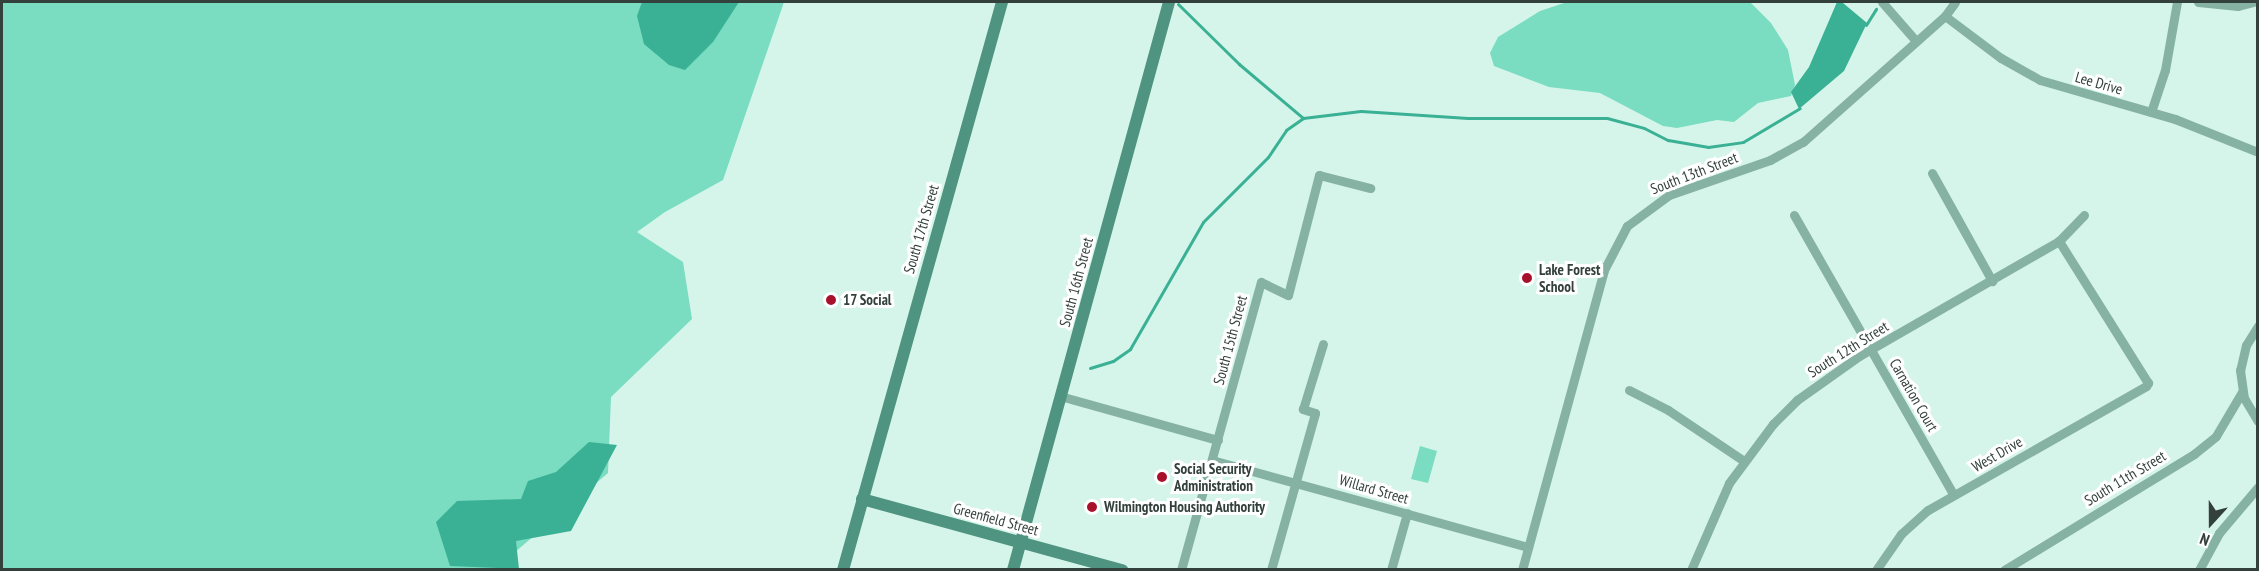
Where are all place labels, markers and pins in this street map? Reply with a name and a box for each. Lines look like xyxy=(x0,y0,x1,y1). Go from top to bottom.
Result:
place label: Lake Forest School xyxy=(1539,260,1600,295)
marker: Lake Forest School xyxy=(1520,271,1534,285)
place label: 17 Social xyxy=(843,291,892,309)
marker: 17 Social xyxy=(824,293,838,307)
place label: Social Security Administration xyxy=(1174,459,1253,494)
marker: Social Security Administration xyxy=(1155,470,1169,484)
place label: Wilmington Housing Authority xyxy=(1104,498,1266,516)
marker: Wilmington Housing Authority xyxy=(1085,500,1099,514)

